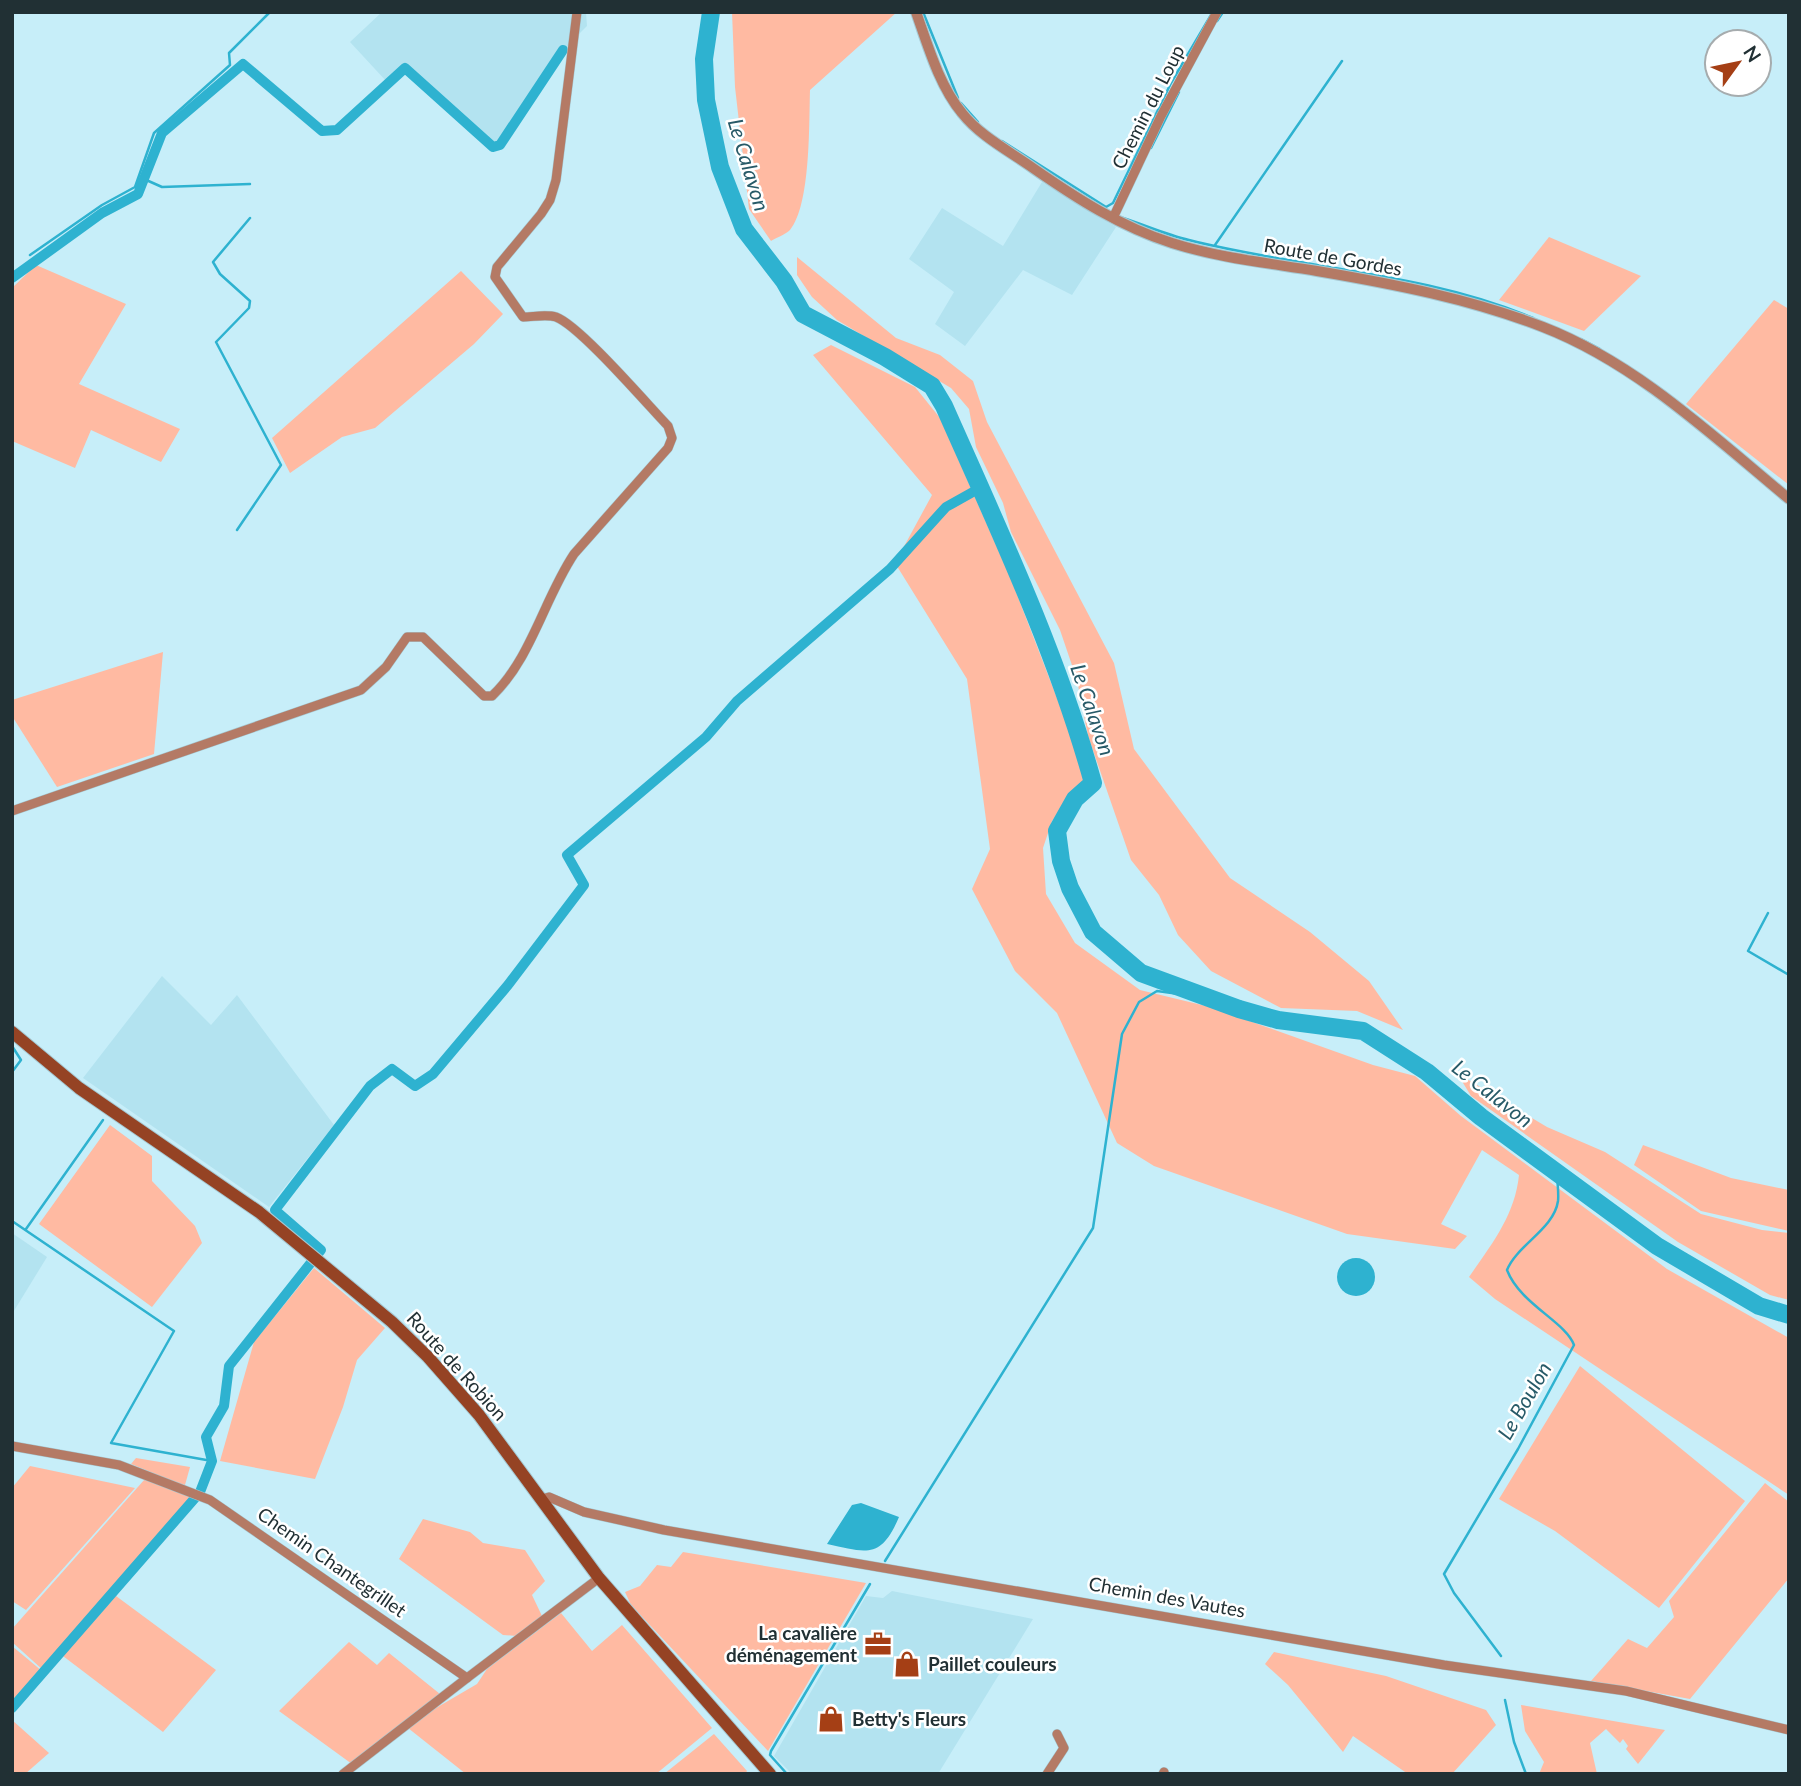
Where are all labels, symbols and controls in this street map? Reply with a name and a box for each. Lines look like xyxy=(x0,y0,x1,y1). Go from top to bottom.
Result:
north arrow xyxy=(1703,28,1773,98)
street label: Chemin du Loup xyxy=(1106,41,1189,173)
text: N xyxy=(1739,41,1766,66)
water label: Le Calavon xyxy=(724,115,775,214)
street label: Route de Gordes xyxy=(1262,233,1404,280)
water label: Le Calavon xyxy=(1066,660,1121,759)
water label: Le Calavon xyxy=(1448,1054,1538,1132)
street label: Route de Robion xyxy=(402,1307,512,1425)
water label: Le Boulon xyxy=(1492,1357,1556,1443)
street label: Chemin Chantegrillet xyxy=(254,1502,411,1622)
street label: Chemin des Vautes xyxy=(1087,1571,1247,1622)
place label: La cavalière déménagement xyxy=(726,1621,857,1666)
office icon: La cavalière déménagement xyxy=(863,1629,893,1659)
shop icon: Paillet couleurs xyxy=(892,1649,922,1679)
place label: Paillet couleurs xyxy=(928,1652,1057,1675)
shop icon: Betty's Fleurs xyxy=(816,1704,846,1734)
place label: Betty's Fleurs xyxy=(852,1707,966,1730)

